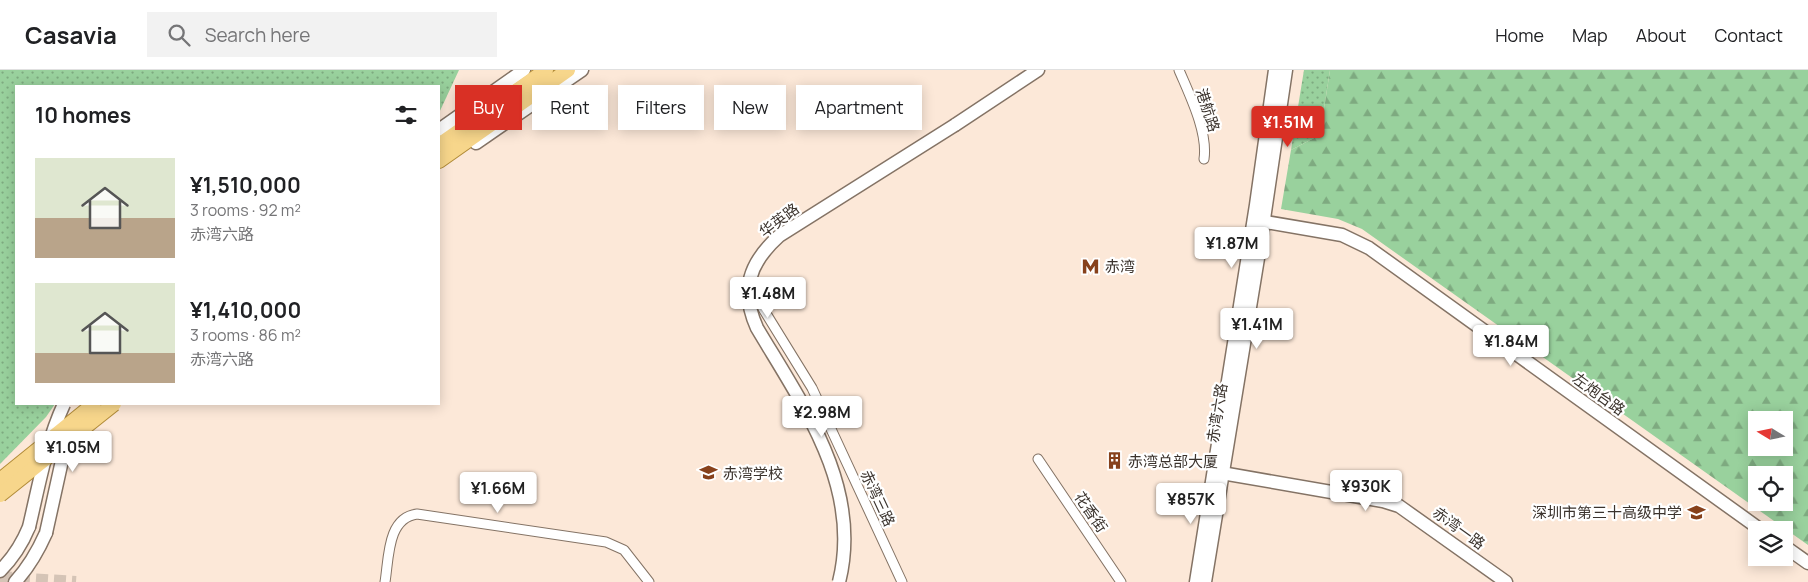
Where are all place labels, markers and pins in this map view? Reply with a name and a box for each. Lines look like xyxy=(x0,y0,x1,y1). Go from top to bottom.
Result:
pin: ¥1.51M xyxy=(1247,106,1329,148)
pin: ¥1.87M xyxy=(1191,226,1273,269)
metro station icon: 赤湾 xyxy=(1081,256,1101,276)
place label: 赤湾 xyxy=(1105,256,1135,277)
pin: ¥1.48M xyxy=(727,276,809,319)
pin: ¥1.41M xyxy=(1216,308,1298,350)
pin: ¥1.84M xyxy=(1470,324,1552,367)
pin: ¥2.98M xyxy=(781,396,863,438)
pin: ¥1.05M xyxy=(32,430,114,473)
building icon: 赤湾总部大厦 xyxy=(1104,451,1124,471)
place label: 赤湾总部大厦 xyxy=(1128,451,1218,472)
school or university icon: 赤湾学校 xyxy=(699,463,719,483)
place label: 赤湾学校 xyxy=(723,463,783,484)
pin: ¥930K xyxy=(1331,470,1401,512)
pin: ¥1.66M xyxy=(457,472,539,514)
pin: ¥857K xyxy=(1156,482,1226,525)
place label: 深圳市第三十高级中学 xyxy=(1532,502,1682,523)
school or university icon: 深圳市第三十高级中学 xyxy=(1686,502,1706,522)

